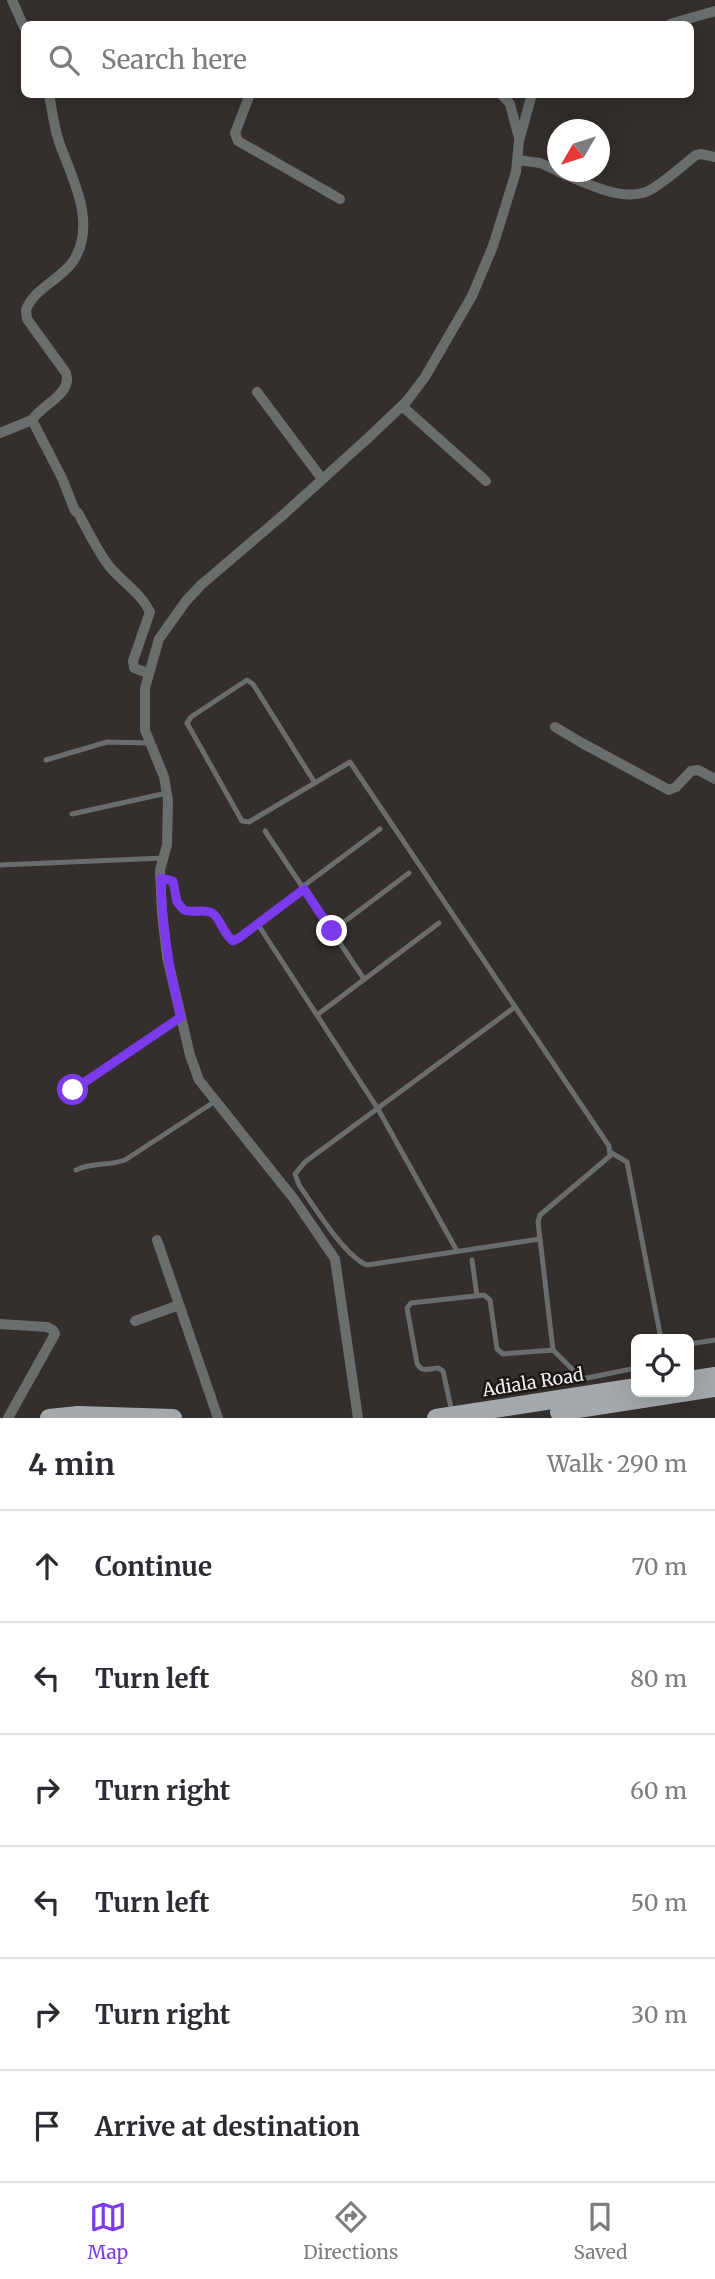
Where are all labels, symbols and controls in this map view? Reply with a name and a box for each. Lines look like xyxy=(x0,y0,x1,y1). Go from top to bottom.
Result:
search box xyxy=(21,21,694,98)
icon: search xyxy=(45,41,83,79)
text: Search here xyxy=(101,43,247,76)
north arrow xyxy=(547,119,610,182)
route end xyxy=(316,915,347,946)
route start xyxy=(57,1074,88,1105)
map controls xyxy=(631,1334,694,1397)
button: locate xyxy=(631,1334,694,1397)
street label: Adiala Road xyxy=(480,1363,585,1402)
text: 4 min xyxy=(28,1445,115,1483)
text: Walk · 290 m xyxy=(547,1449,687,1478)
icon: ahead xyxy=(28,1547,66,1585)
text: Continue xyxy=(95,1550,212,1583)
text: 70 m xyxy=(631,1552,687,1581)
icon: left xyxy=(28,1659,66,1697)
text: Turn left xyxy=(95,1662,209,1695)
text: 80 m xyxy=(630,1664,687,1693)
icon: right xyxy=(28,1771,66,1809)
text: Turn right xyxy=(95,1774,230,1807)
text: 60 m xyxy=(630,1776,687,1805)
icon: left xyxy=(28,1883,66,1921)
text: Turn left xyxy=(95,1886,209,1919)
text: 50 m xyxy=(631,1888,687,1917)
icon: right xyxy=(28,1995,66,2033)
text: Turn right xyxy=(95,1998,230,2031)
text: 30 m xyxy=(631,2000,687,2029)
icon: arrive xyxy=(28,2107,66,2145)
text: Arrive at destination xyxy=(95,2110,360,2143)
tab: Map xyxy=(88,2198,128,2264)
tab: Directions xyxy=(303,2198,398,2264)
tab: Saved xyxy=(574,2198,627,2264)

